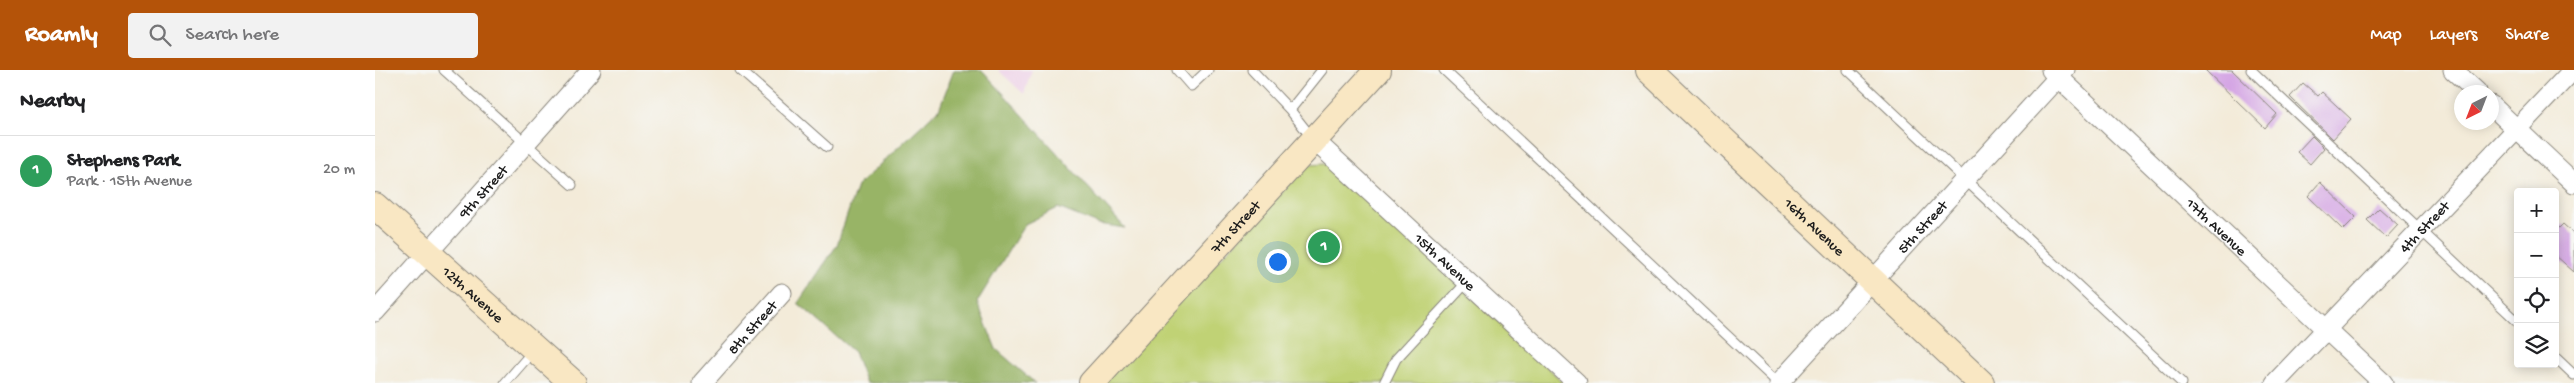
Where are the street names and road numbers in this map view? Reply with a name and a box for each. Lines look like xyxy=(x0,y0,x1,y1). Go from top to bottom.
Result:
street label: 9th Street xyxy=(455,161,514,224)
street label: 16th Avenue xyxy=(1779,194,1848,261)
street label: 17th Avenue xyxy=(2181,194,2250,261)
street label: 7th Street xyxy=(1207,196,1267,259)
street label: 5th Street xyxy=(1895,196,1954,258)
street label: 4th Street xyxy=(2396,197,2456,258)
street label: 15th Avenue xyxy=(1409,230,1479,296)
street label: 12th Avenue xyxy=(437,263,507,328)
street label: 8th Street xyxy=(725,296,783,359)

